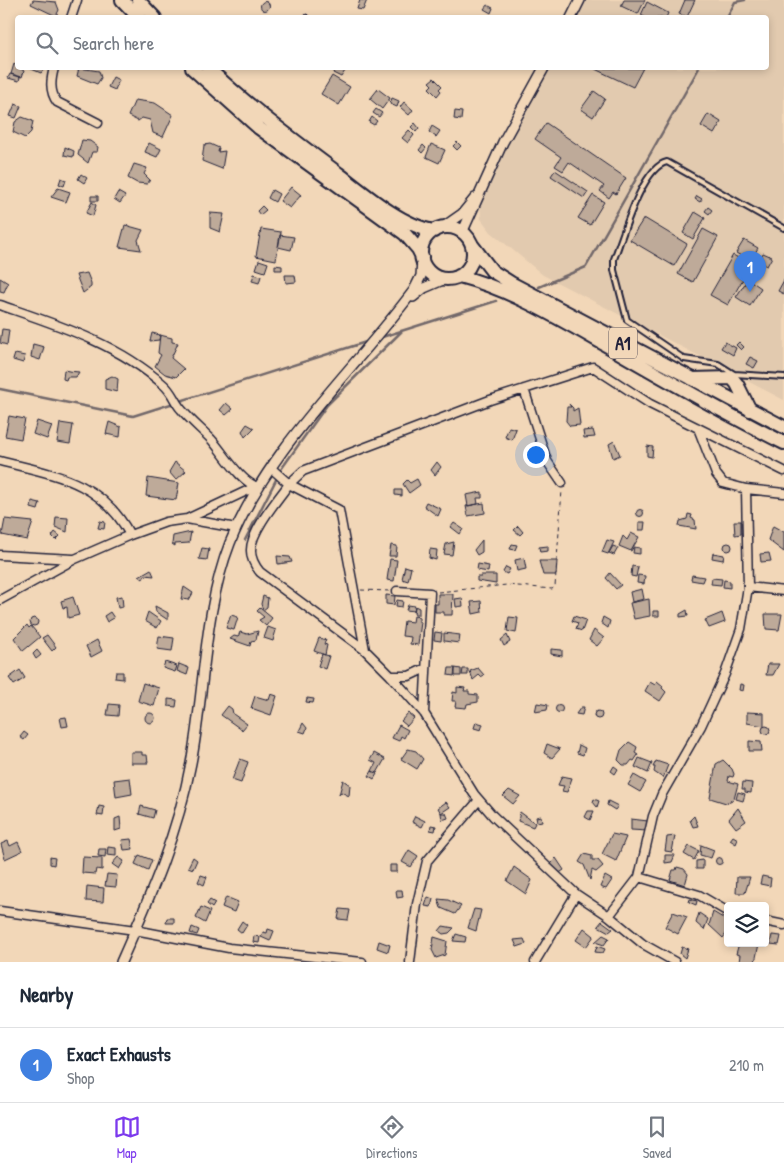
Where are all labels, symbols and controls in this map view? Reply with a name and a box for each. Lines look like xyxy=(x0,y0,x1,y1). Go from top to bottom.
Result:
search box xyxy=(15,15,769,70)
icon: search xyxy=(33,29,61,57)
text: Search here xyxy=(73,30,154,56)
pin: 1 xyxy=(734,251,766,292)
road number: A1 xyxy=(609,328,637,358)
your location xyxy=(523,442,549,468)
map controls xyxy=(724,902,769,947)
button: layers xyxy=(724,902,769,947)
text: Nearby xyxy=(20,980,73,1009)
text: Exact Exhausts xyxy=(67,1041,171,1067)
text: 1 xyxy=(33,1054,39,1076)
text: 210 m xyxy=(729,1054,764,1076)
text: Shop xyxy=(67,1067,94,1089)
tab: Map xyxy=(113,1113,141,1162)
tab: Directions xyxy=(366,1113,417,1162)
tab: Saved xyxy=(643,1113,671,1162)

